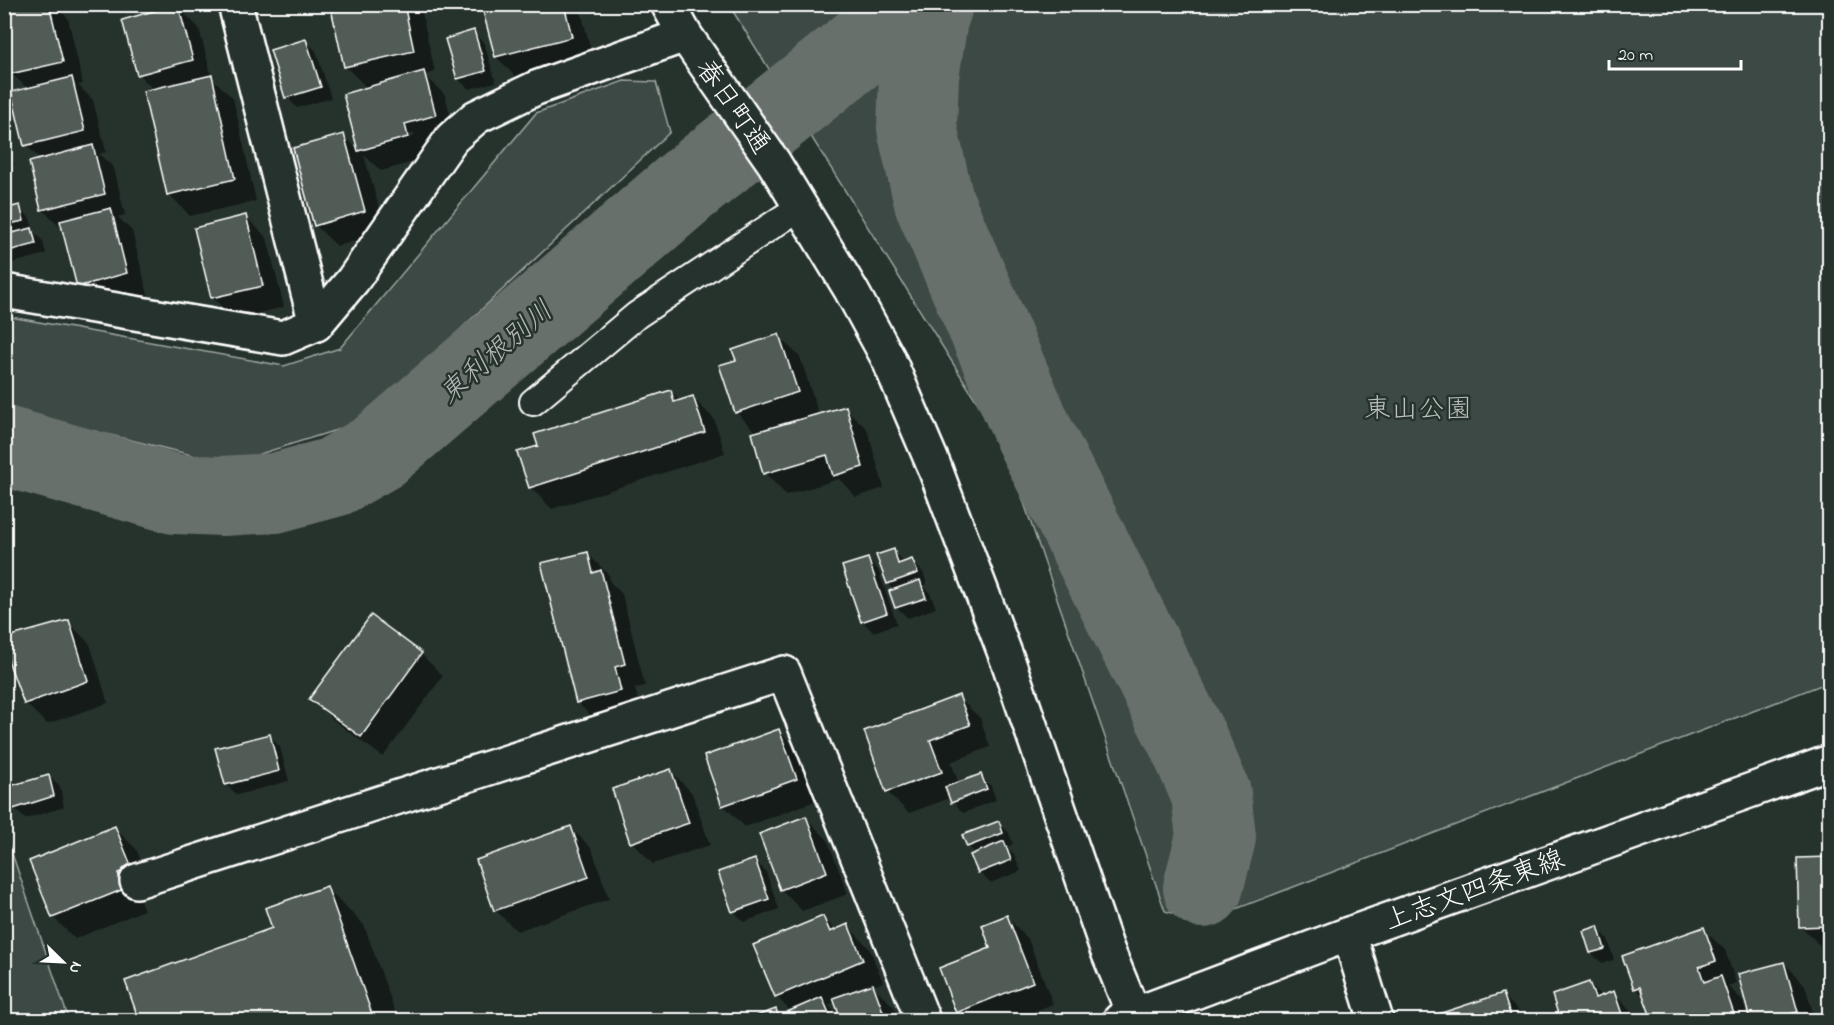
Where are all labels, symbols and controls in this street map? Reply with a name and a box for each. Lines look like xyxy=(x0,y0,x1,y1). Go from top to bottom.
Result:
scale bar xyxy=(1609,33,1741,71)
text: 20 m xyxy=(1618,43,1653,69)
street label: 春日町通 xyxy=(685,52,779,163)
water label: 東利根別川 xyxy=(431,292,564,415)
park label: 東山公園 xyxy=(1364,391,1472,430)
street label: 上志文四条東線 xyxy=(1379,841,1570,942)
north arrow xyxy=(33,932,93,992)
text: N xyxy=(62,957,88,977)

